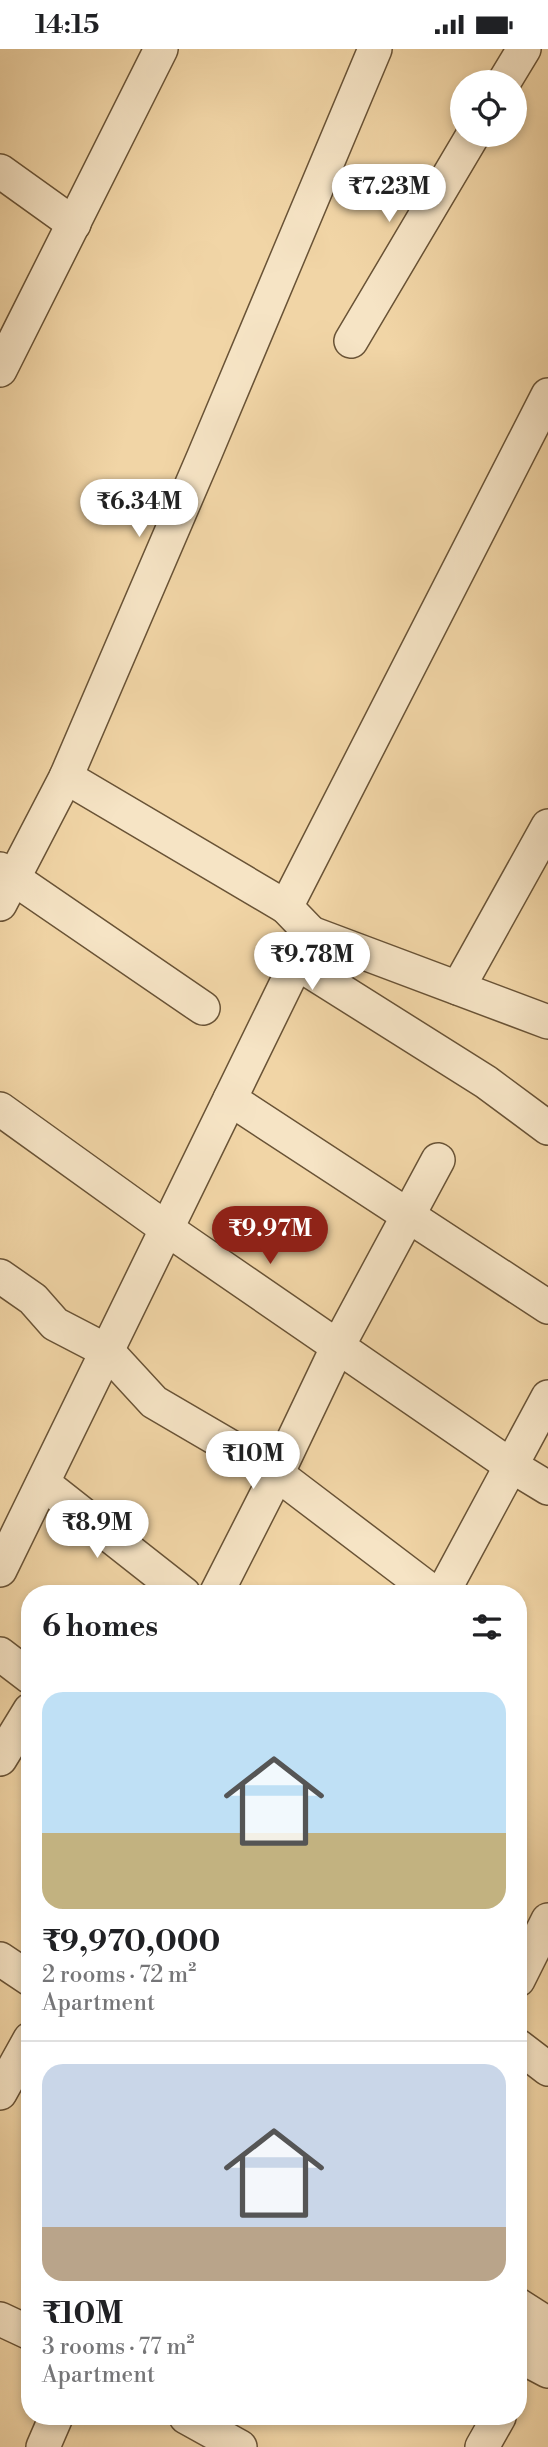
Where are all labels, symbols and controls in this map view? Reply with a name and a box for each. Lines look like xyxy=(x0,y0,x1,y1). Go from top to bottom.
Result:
text: 14:15 xyxy=(35,9,99,41)
map controls xyxy=(450,70,527,147)
button: locate xyxy=(450,70,527,147)
pin: ₹7.23M xyxy=(332,165,446,224)
text: ₹7.23M xyxy=(348,173,430,201)
pin: ₹6.34M xyxy=(82,479,196,539)
text: ₹6.34M xyxy=(96,488,182,516)
pin: ₹9.78M xyxy=(255,933,369,992)
text: ₹9.78M xyxy=(270,941,354,969)
pin: ₹9.97M xyxy=(213,1207,327,1266)
text: ₹9.97M xyxy=(228,1215,312,1243)
pin: ₹10M xyxy=(212,1431,294,1491)
text: ₹10M xyxy=(222,1440,284,1468)
pin: ₹8.9M xyxy=(48,1501,146,1560)
text: ₹8.9M xyxy=(62,1509,132,1537)
text: 6 homes xyxy=(42,1608,158,1646)
icon: filters xyxy=(468,1608,506,1646)
icon: home xyxy=(211,1738,337,1864)
text: ₹9,970,000 xyxy=(42,1923,220,1961)
text: 2 rooms · 72 m² xyxy=(42,1961,196,1989)
text: Apartment xyxy=(42,1989,155,2017)
icon: home xyxy=(211,2110,337,2236)
text: ₹10M xyxy=(42,2295,123,2333)
text: 3 rooms · 77 m² xyxy=(42,2333,195,2361)
text: Apartment xyxy=(42,2361,155,2389)

